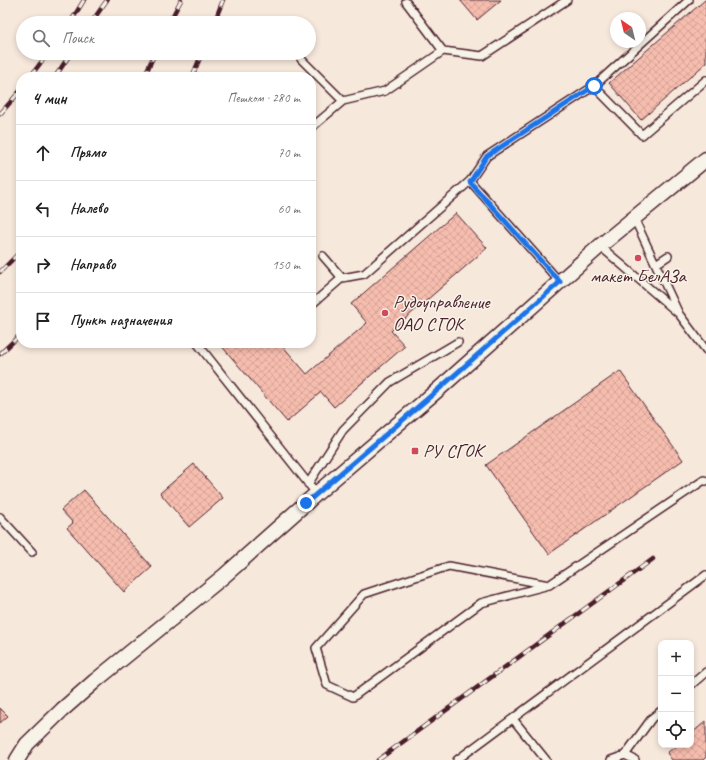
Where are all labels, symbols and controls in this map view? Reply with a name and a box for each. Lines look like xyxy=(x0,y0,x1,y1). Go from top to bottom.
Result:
north arrow xyxy=(610,12,646,48)
search box xyxy=(16,16,316,60)
icon: search xyxy=(30,27,52,49)
text: Поиск xyxy=(62,29,94,48)
route start xyxy=(585,77,603,95)
text: 4 мин xyxy=(32,88,67,109)
text: Пешком · 280 m xyxy=(227,90,300,106)
icon: ahead xyxy=(32,142,54,164)
text: Прямо xyxy=(70,143,106,162)
text: 70 m xyxy=(278,145,300,161)
icon: left xyxy=(32,198,54,220)
text: Налево xyxy=(70,199,108,218)
text: 60 m xyxy=(278,201,300,217)
marker: макет БелАЗа xyxy=(633,253,643,263)
icon: right xyxy=(32,254,54,276)
text: Направо xyxy=(70,255,116,274)
text: 150 m xyxy=(272,257,300,273)
place label: макет БелАЗа xyxy=(590,264,688,288)
place label: Рудоуправление ОАО СГОК xyxy=(393,290,491,336)
marker: Рудоуправление ОАО СГОК xyxy=(380,308,390,318)
icon: arrive xyxy=(32,310,54,332)
text: Пункт назначения xyxy=(70,311,172,330)
place label: РУ СГОК xyxy=(423,439,486,463)
marker: РУ СГОК xyxy=(410,446,420,456)
route end xyxy=(297,494,315,512)
map controls xyxy=(658,640,694,748)
button: + xyxy=(658,640,694,676)
button: − xyxy=(658,676,694,712)
button: locate xyxy=(658,712,694,748)

